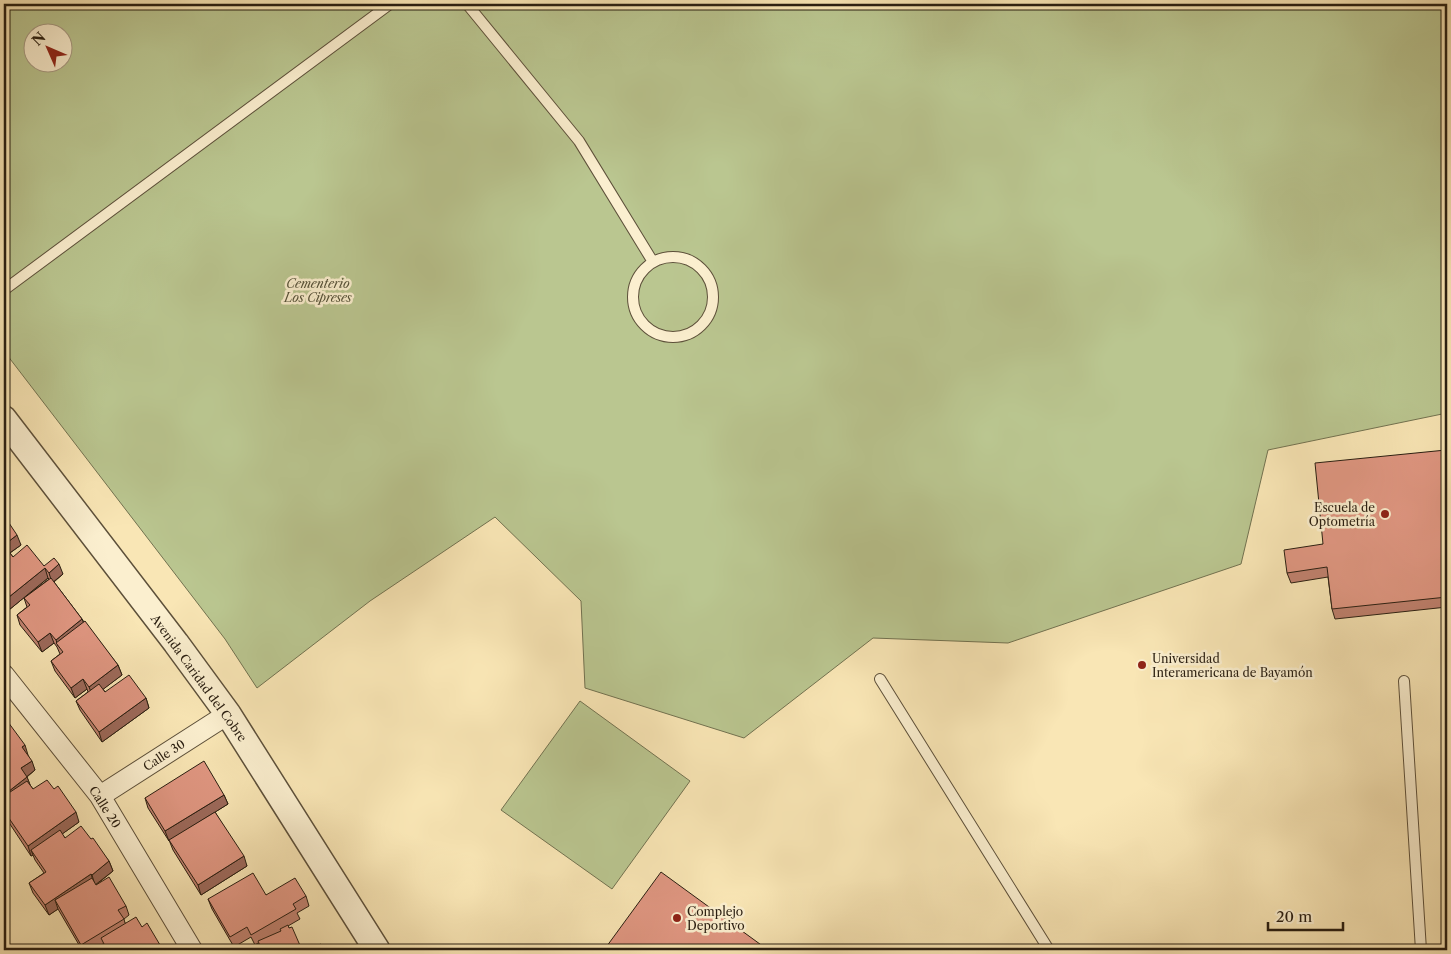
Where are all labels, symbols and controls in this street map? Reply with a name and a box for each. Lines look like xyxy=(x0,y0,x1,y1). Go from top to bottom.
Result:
north arrow xyxy=(22,22,72,72)
text: N xyxy=(28,28,49,49)
park label: Cementerio Los Cipreses xyxy=(283,276,352,305)
place label: Escuela de Optometría xyxy=(1309,500,1376,529)
marker: Escuela de Optometría xyxy=(1379,508,1391,520)
street label: Avenida Caridad del Cobre xyxy=(147,611,250,745)
place label: Universidad Interamericana de Bayamón xyxy=(1152,651,1313,680)
marker: Universidad Interamericana de Bayamón xyxy=(1136,659,1148,671)
street label: Calle 30 xyxy=(140,736,188,774)
street label: Calle 20 xyxy=(86,783,124,831)
scale bar xyxy=(1268,899,1344,931)
place label: Complejo Deportivo xyxy=(687,904,745,933)
text: 20 m xyxy=(1276,907,1312,926)
marker: Complejo Deportivo xyxy=(671,912,683,924)

